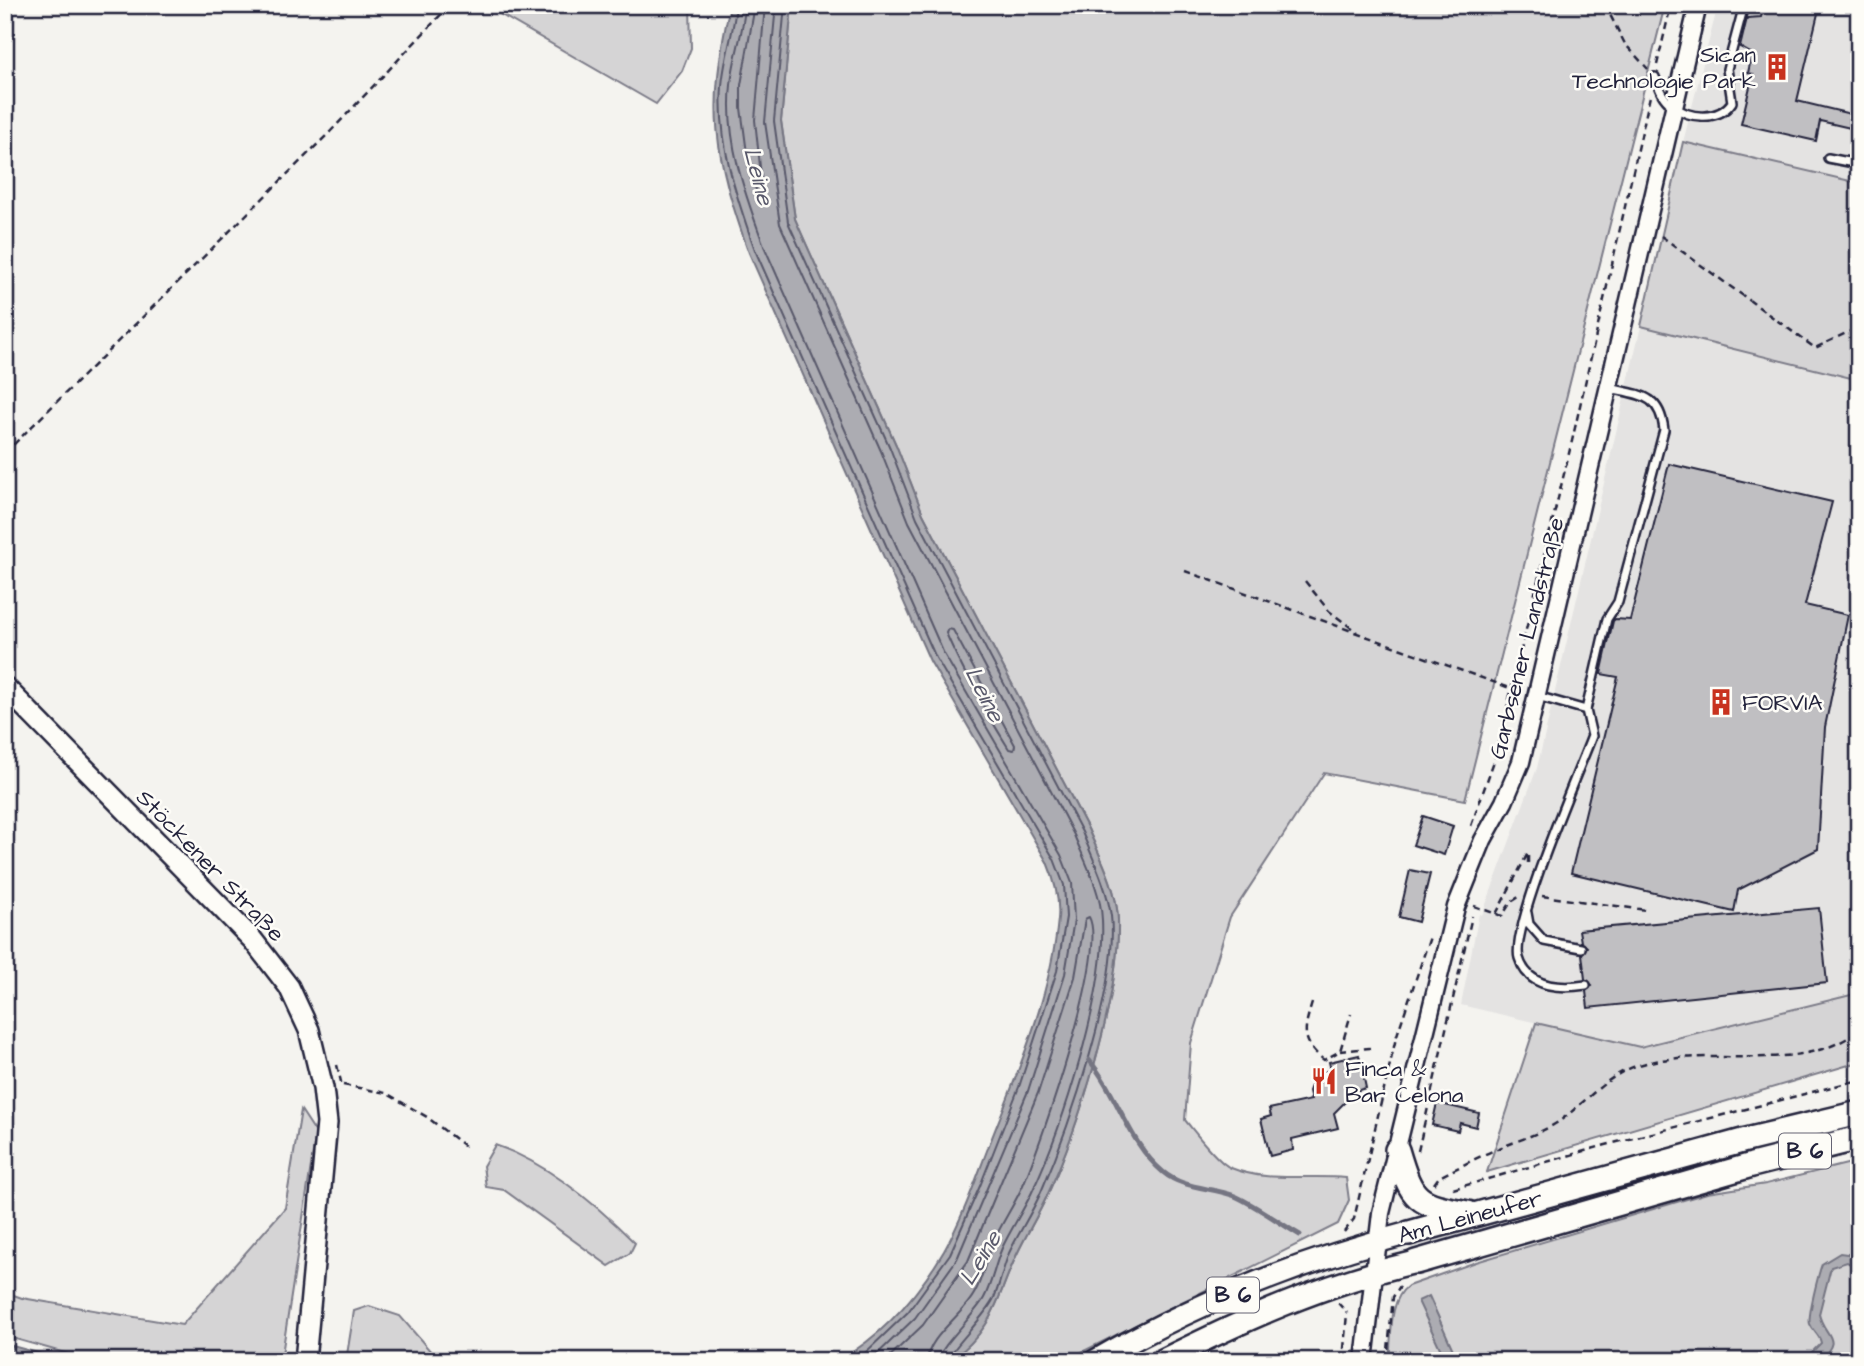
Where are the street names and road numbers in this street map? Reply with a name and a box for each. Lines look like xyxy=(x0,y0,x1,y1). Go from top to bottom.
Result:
street label: Garbsener Landstraße xyxy=(1481,514,1572,762)
street label: Stöckener Straße xyxy=(129,782,292,949)
road number: B 6 xyxy=(1779,1134,1831,1168)
street label: Am Leineufer xyxy=(1395,1182,1546,1252)
road number: B 6 xyxy=(1207,1278,1259,1312)

